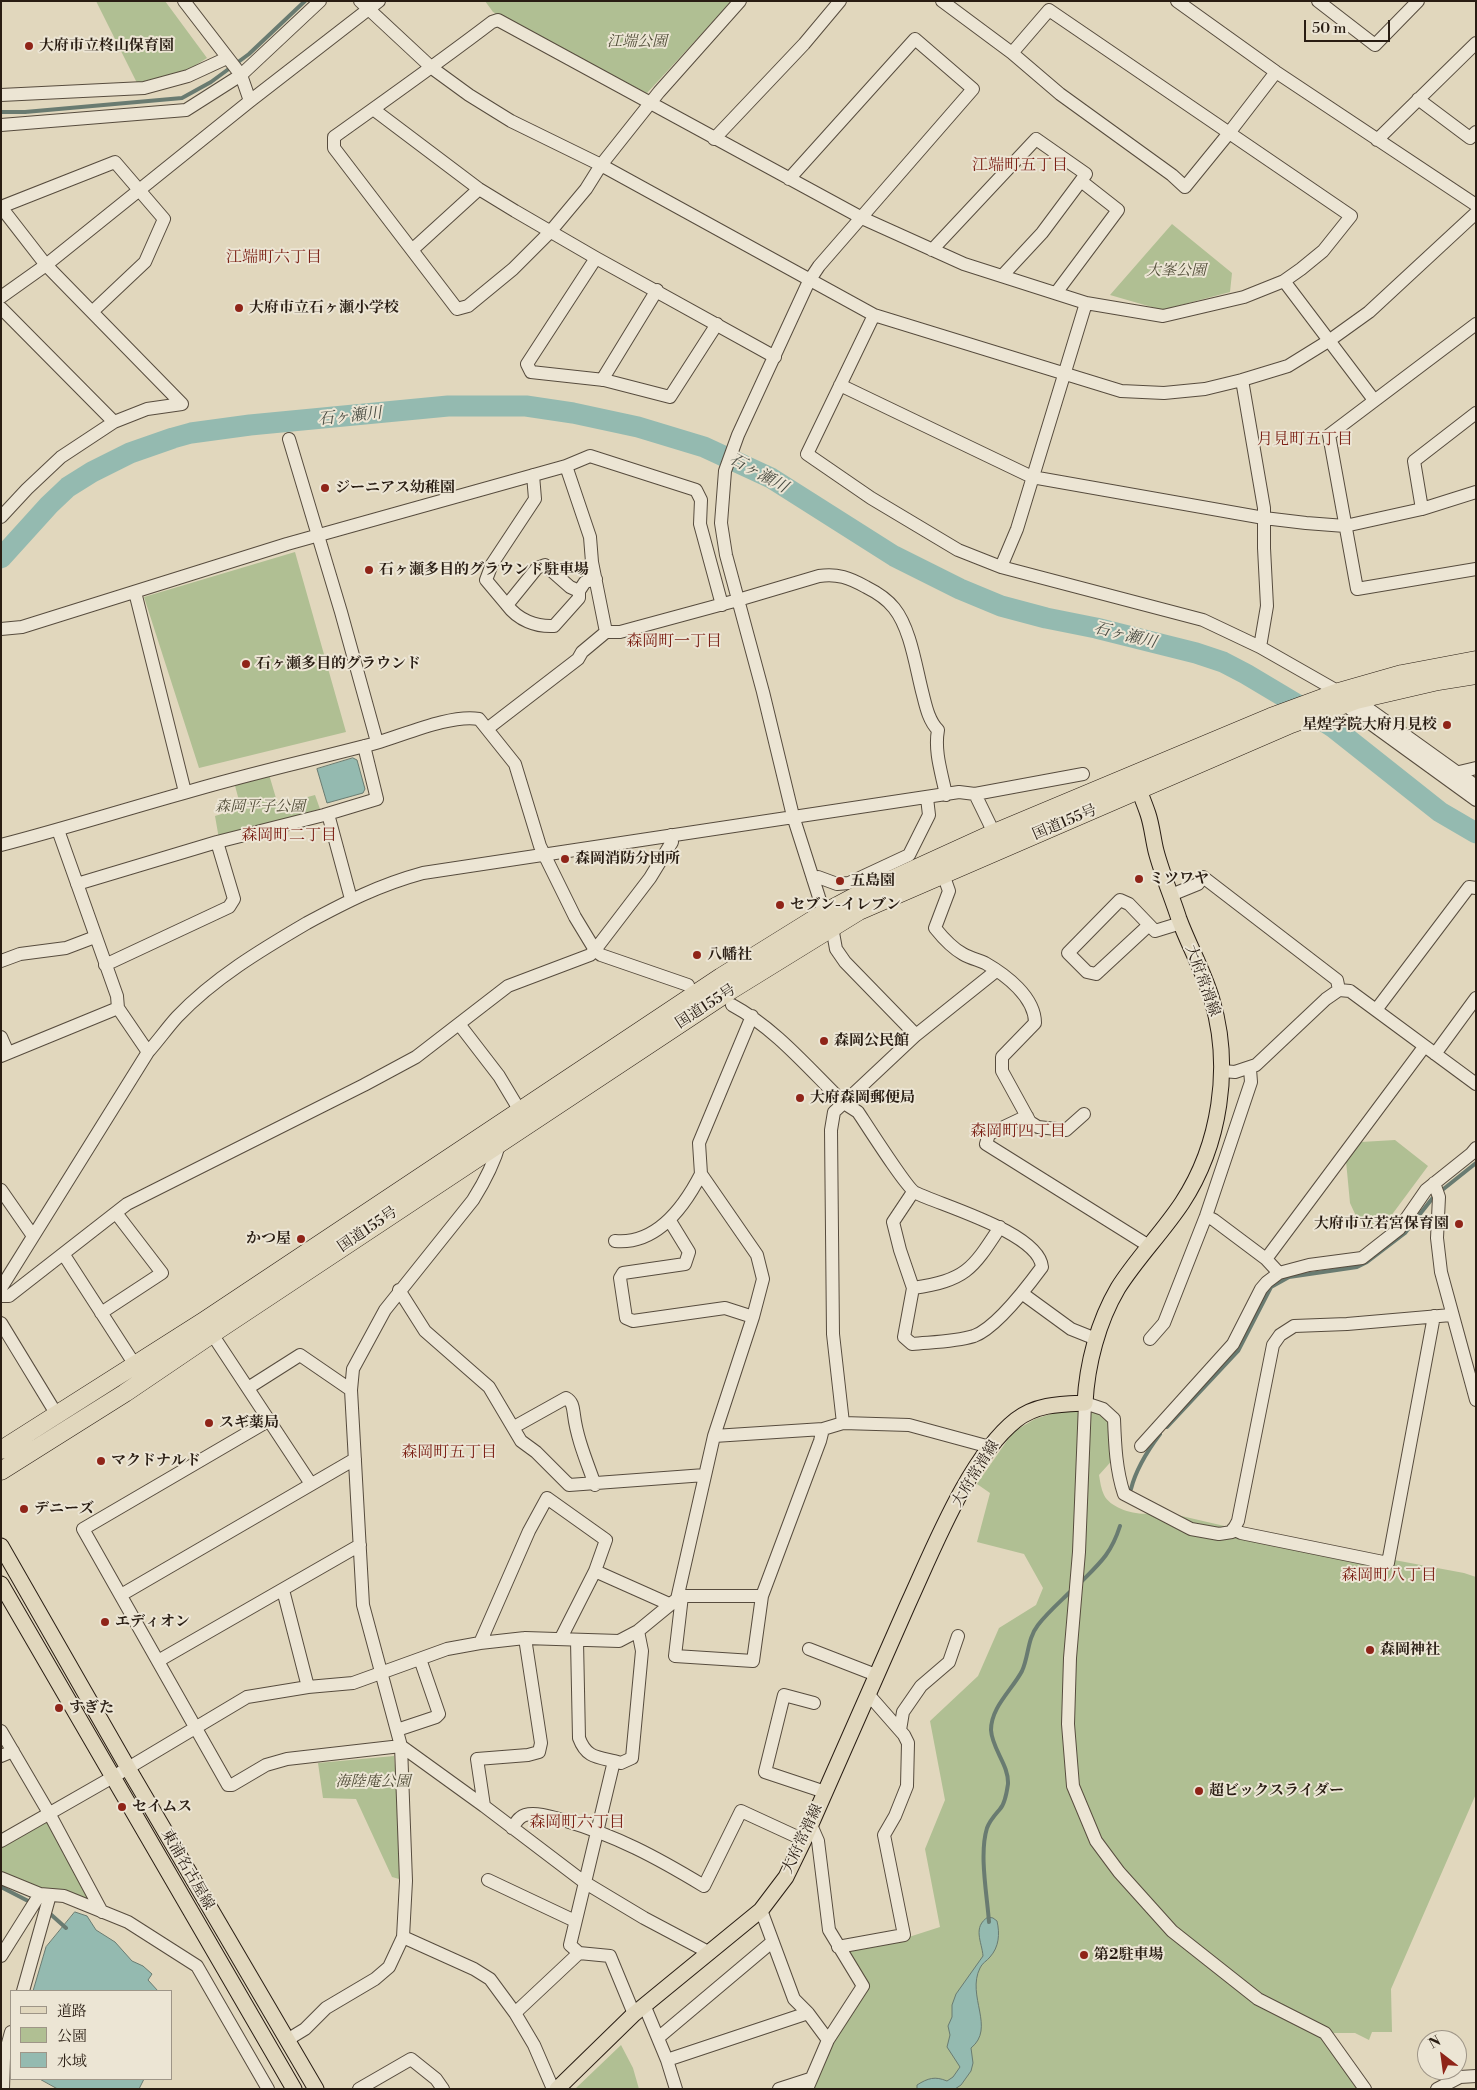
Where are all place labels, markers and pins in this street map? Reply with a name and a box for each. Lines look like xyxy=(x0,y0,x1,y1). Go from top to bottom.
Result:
place label: 大府市立柊山保育園 xyxy=(39,37,174,55)
marker: 大府市立柊山保育園 xyxy=(23,40,35,52)
place label: 大府市立石ヶ瀬小学校 xyxy=(249,299,399,317)
marker: 大府市立石ヶ瀬小学校 xyxy=(233,302,245,314)
place label: ジーニアス幼稚園 xyxy=(335,479,455,497)
marker: ジーニアス幼稚園 xyxy=(319,482,331,494)
place label: 石ヶ瀬多目的グラウンド駐車場 xyxy=(379,561,589,579)
marker: 石ヶ瀬多目的グラウンド駐車場 xyxy=(363,564,375,576)
place label: 石ヶ瀬多目的グラウンド xyxy=(256,655,421,673)
marker: 石ヶ瀬多目的グラウンド xyxy=(240,658,252,670)
place label: 星煌学院大府月見校 xyxy=(1302,716,1437,734)
marker: 星煌学院大府月見校 xyxy=(1441,719,1453,731)
place label: 森岡消防分団所 xyxy=(575,850,680,868)
marker: 森岡消防分団所 xyxy=(559,853,571,865)
place label: ミツワヤ xyxy=(1149,870,1209,888)
place label: 五島園 xyxy=(850,872,895,890)
marker: ミツワヤ xyxy=(1133,873,1145,885)
marker: 五島園 xyxy=(834,875,846,887)
place label: セブン-イレブン xyxy=(790,896,901,914)
marker: セブン-イレブン xyxy=(774,899,786,911)
place label: 八幡社 xyxy=(707,946,752,964)
marker: 八幡社 xyxy=(691,949,703,961)
place label: 森岡公民館 xyxy=(834,1032,909,1050)
marker: 森岡公民館 xyxy=(818,1035,830,1047)
place label: 大府森岡郵便局 xyxy=(810,1089,915,1107)
marker: 大府森岡郵便局 xyxy=(794,1092,806,1104)
place label: 大府市立若宮保育園 xyxy=(1314,1215,1449,1233)
marker: 大府市立若宮保育園 xyxy=(1453,1218,1465,1230)
place label: かつ屋 xyxy=(246,1230,291,1248)
marker: かつ屋 xyxy=(295,1233,307,1245)
place label: スギ薬局 xyxy=(219,1414,279,1432)
marker: スギ薬局 xyxy=(203,1417,215,1429)
place label: マクドナルド xyxy=(111,1452,201,1470)
marker: マクドナルド xyxy=(95,1455,107,1467)
place label: デニーズ xyxy=(34,1500,94,1518)
marker: デニーズ xyxy=(18,1503,30,1515)
place label: エディオン xyxy=(115,1613,190,1631)
marker: エディオン xyxy=(99,1616,111,1628)
place label: 森岡神社 xyxy=(1380,1641,1440,1659)
marker: 森岡神社 xyxy=(1364,1644,1376,1656)
place label: すぎた xyxy=(69,1699,114,1717)
marker: すぎた xyxy=(53,1702,65,1714)
place label: 超ビックスライダー xyxy=(1209,1782,1344,1800)
marker: 超ビックスライダー xyxy=(1193,1785,1205,1797)
place label: セイムス xyxy=(132,1798,192,1816)
marker: セイムス xyxy=(116,1801,128,1813)
place label: 第2駐車場 xyxy=(1094,1946,1163,1964)
marker: 第2駐車場 xyxy=(1078,1949,1090,1961)

